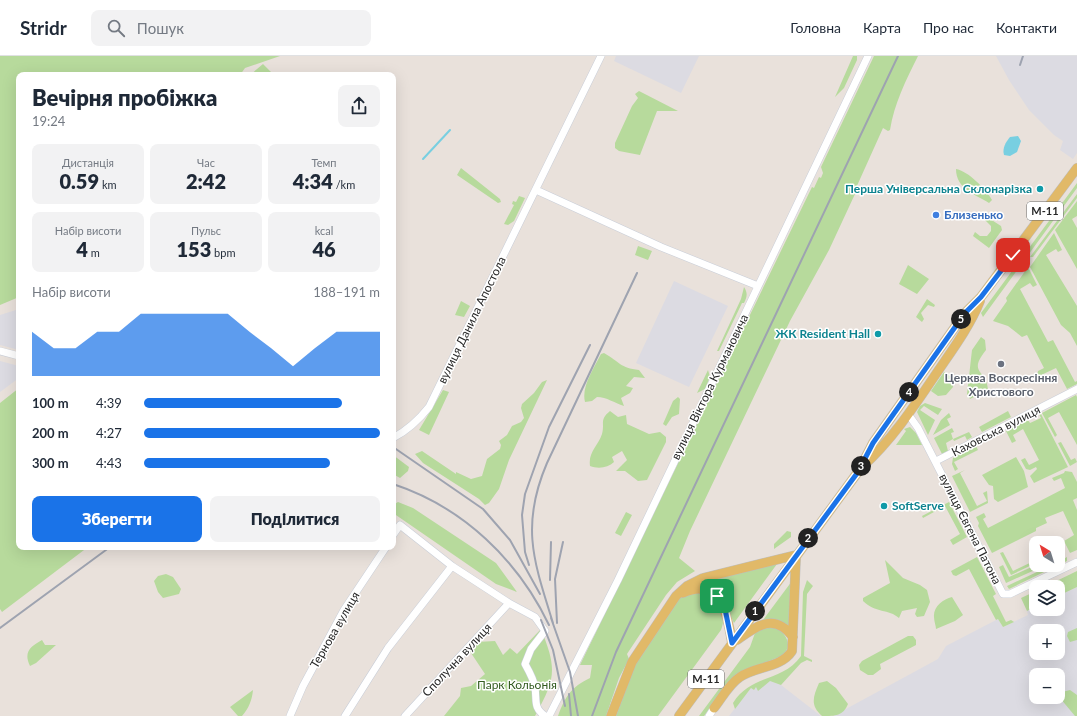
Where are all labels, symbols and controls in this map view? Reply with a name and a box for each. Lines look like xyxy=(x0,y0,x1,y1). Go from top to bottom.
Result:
search box xyxy=(91,10,371,46)
text: Stridr xyxy=(20,16,67,39)
icon: search xyxy=(105,17,127,39)
text: Пошук xyxy=(137,19,184,37)
text: Головна xyxy=(790,19,841,36)
text: Карта xyxy=(863,19,901,36)
text: Про нас xyxy=(923,19,974,36)
text: Контакти xyxy=(996,19,1057,36)
text: Вечірня пробіжка xyxy=(32,84,217,111)
button: share xyxy=(338,85,380,127)
text: 19:24 xyxy=(32,113,65,129)
text: Дистанція xyxy=(62,156,114,169)
text: Час xyxy=(197,156,215,169)
text: Темп xyxy=(312,156,336,169)
text: 0.59 xyxy=(59,169,99,193)
text: 2:42 xyxy=(186,169,226,193)
text: 4:34 xyxy=(293,169,333,193)
text: km xyxy=(99,178,117,191)
text: /km xyxy=(333,178,355,191)
place label: Перша Універсальна Склонарізка xyxy=(845,181,1032,196)
marker: Перша Універсальна Склонарізка xyxy=(1035,184,1045,194)
road number: М-11 xyxy=(1027,202,1063,220)
place label: Близенько xyxy=(944,207,1003,222)
marker: Близенько xyxy=(931,210,941,220)
text: Набір висоти xyxy=(55,224,121,237)
text: Пульс xyxy=(191,224,221,237)
text: kcal xyxy=(315,224,333,237)
text: 4 xyxy=(76,237,88,261)
text: 153 xyxy=(176,237,211,261)
text: 46 xyxy=(312,237,336,261)
pin xyxy=(996,238,1030,272)
icon: check xyxy=(1002,244,1024,266)
text: m xyxy=(88,246,100,259)
text: bpm xyxy=(211,246,236,259)
street label: вулиця Данила Апостола xyxy=(434,254,509,386)
text: Набір висоти xyxy=(32,284,111,300)
text: 188–191 m xyxy=(313,284,380,300)
pin: 5 xyxy=(951,309,971,329)
street label: вулиця Віктора Курмановича xyxy=(668,312,751,462)
text: 5 xyxy=(958,312,964,325)
place label: ЖК Resident Hall xyxy=(775,326,870,341)
marker: ЖК Resident Hall xyxy=(873,329,883,339)
marker: Церква Воскресіння Христового xyxy=(996,359,1006,369)
place label: Церква Воскресіння Христового xyxy=(945,370,1057,399)
pin: 4 xyxy=(899,382,919,402)
text: 4 xyxy=(906,385,912,398)
text: 100 m xyxy=(32,395,69,411)
text: 4:39 xyxy=(96,395,122,411)
street label: Каховська вулиця xyxy=(949,402,1043,459)
text: 200 m xyxy=(32,425,69,441)
text: 4:27 xyxy=(96,425,122,441)
text: 300 m xyxy=(32,455,69,471)
text: 4:43 xyxy=(96,455,122,471)
pin: 3 xyxy=(851,456,871,476)
text: 3 xyxy=(858,459,864,472)
street label: вулиця Євгена Патона xyxy=(936,471,1005,587)
button: Зберегти xyxy=(32,496,202,542)
button: Поділитися xyxy=(210,496,380,542)
place label: SoftServe xyxy=(892,498,944,513)
marker: SoftServe xyxy=(879,501,889,511)
pin: 2 xyxy=(798,528,818,548)
text: 2 xyxy=(805,531,811,544)
north arrow xyxy=(1029,536,1065,572)
map controls xyxy=(1029,536,1065,704)
pin xyxy=(700,579,734,613)
button: layers xyxy=(1029,580,1065,616)
icon: arrive xyxy=(706,585,728,607)
street label: Тернова вулиця xyxy=(307,589,363,671)
pin: 1 xyxy=(745,601,765,621)
text: 1 xyxy=(752,604,758,617)
street label: Сполучна вулиця xyxy=(419,620,495,700)
button: + xyxy=(1029,624,1065,660)
button: − xyxy=(1029,668,1065,704)
road number: М-11 xyxy=(688,670,724,688)
park label: Парк Кольонія xyxy=(477,677,557,692)

